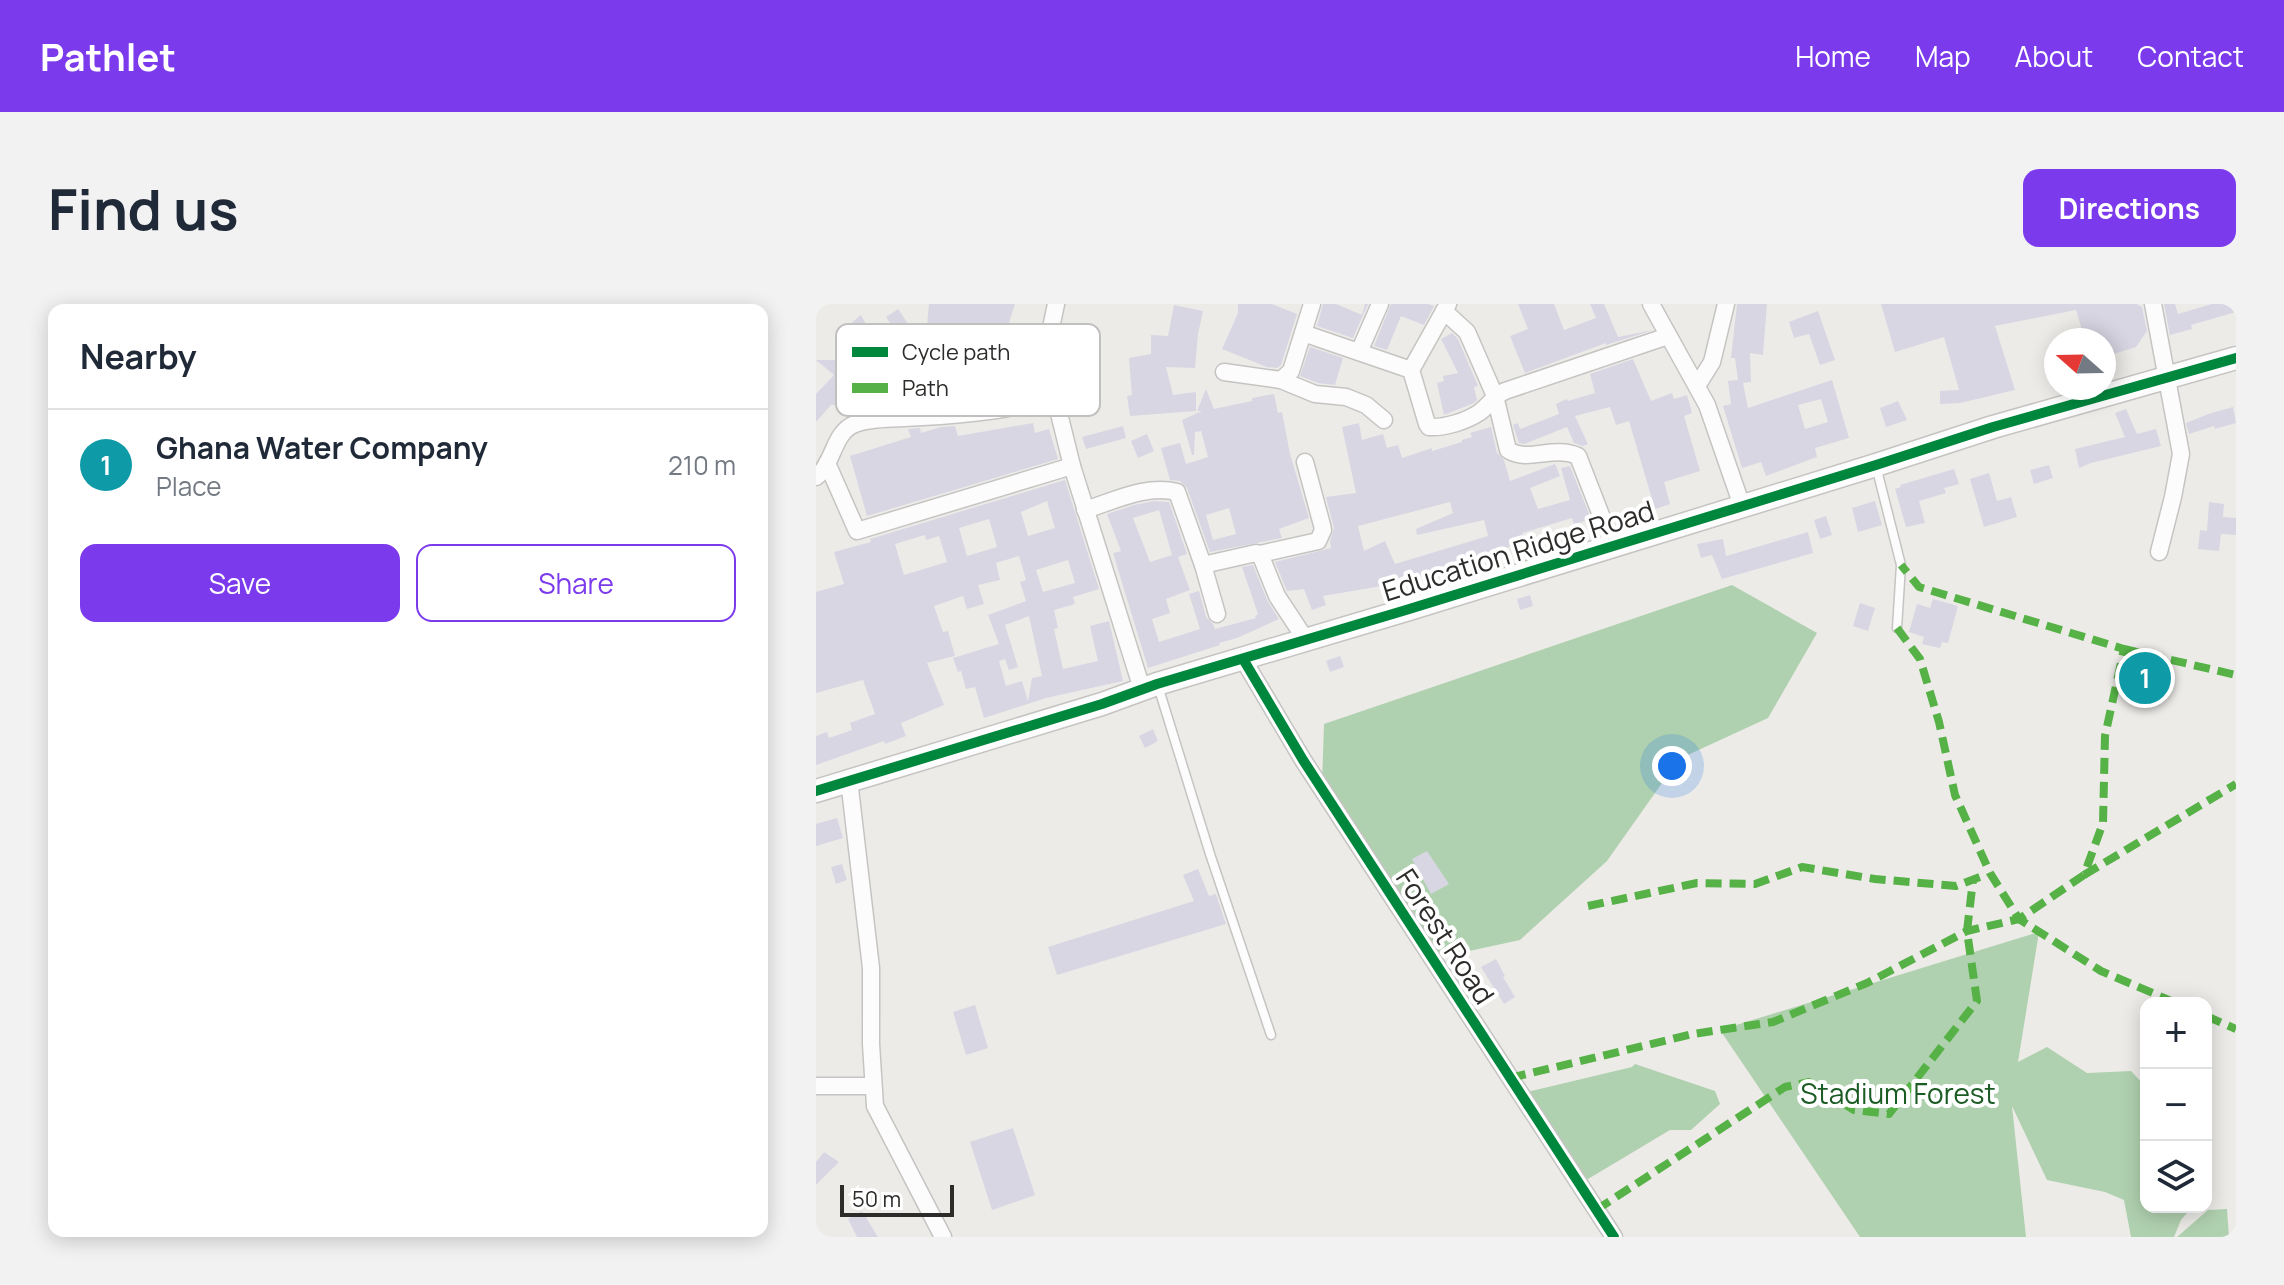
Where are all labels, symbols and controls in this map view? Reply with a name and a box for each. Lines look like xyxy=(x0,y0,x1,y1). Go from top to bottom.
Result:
text: Pathlet xyxy=(40,30,176,82)
text: Home xyxy=(1795,37,1871,75)
text: Map xyxy=(1915,37,1971,75)
text: About xyxy=(2015,37,2093,75)
text: Contact xyxy=(2137,37,2244,75)
button: Directions xyxy=(2023,169,2236,247)
text: Find us xyxy=(48,170,239,247)
legend xyxy=(836,324,1100,416)
north arrow xyxy=(2044,328,2116,400)
text: Nearby xyxy=(80,333,196,379)
text: Cycle path xyxy=(902,337,1010,367)
text: Path xyxy=(902,373,949,403)
text: Ghana Water Company xyxy=(156,427,488,468)
text: 1 xyxy=(100,447,112,483)
text: 210 m xyxy=(668,447,736,483)
text: Place xyxy=(156,468,221,504)
street label: Education Ridge Road xyxy=(1377,491,1659,609)
button: Save xyxy=(80,544,400,622)
button: Share xyxy=(416,544,736,622)
pin: 1 xyxy=(2119,648,2171,708)
your location xyxy=(1652,746,1692,786)
street label: Forest Road xyxy=(1388,861,1504,1011)
map controls xyxy=(2140,997,2212,1213)
button: + xyxy=(2140,997,2212,1069)
button: − xyxy=(2140,1069,2212,1141)
park label: Stadium Forest xyxy=(1800,1074,1996,1112)
button: layers xyxy=(2140,1141,2212,1213)
scale bar xyxy=(840,1181,954,1217)
text: 50 m xyxy=(852,1184,901,1214)

